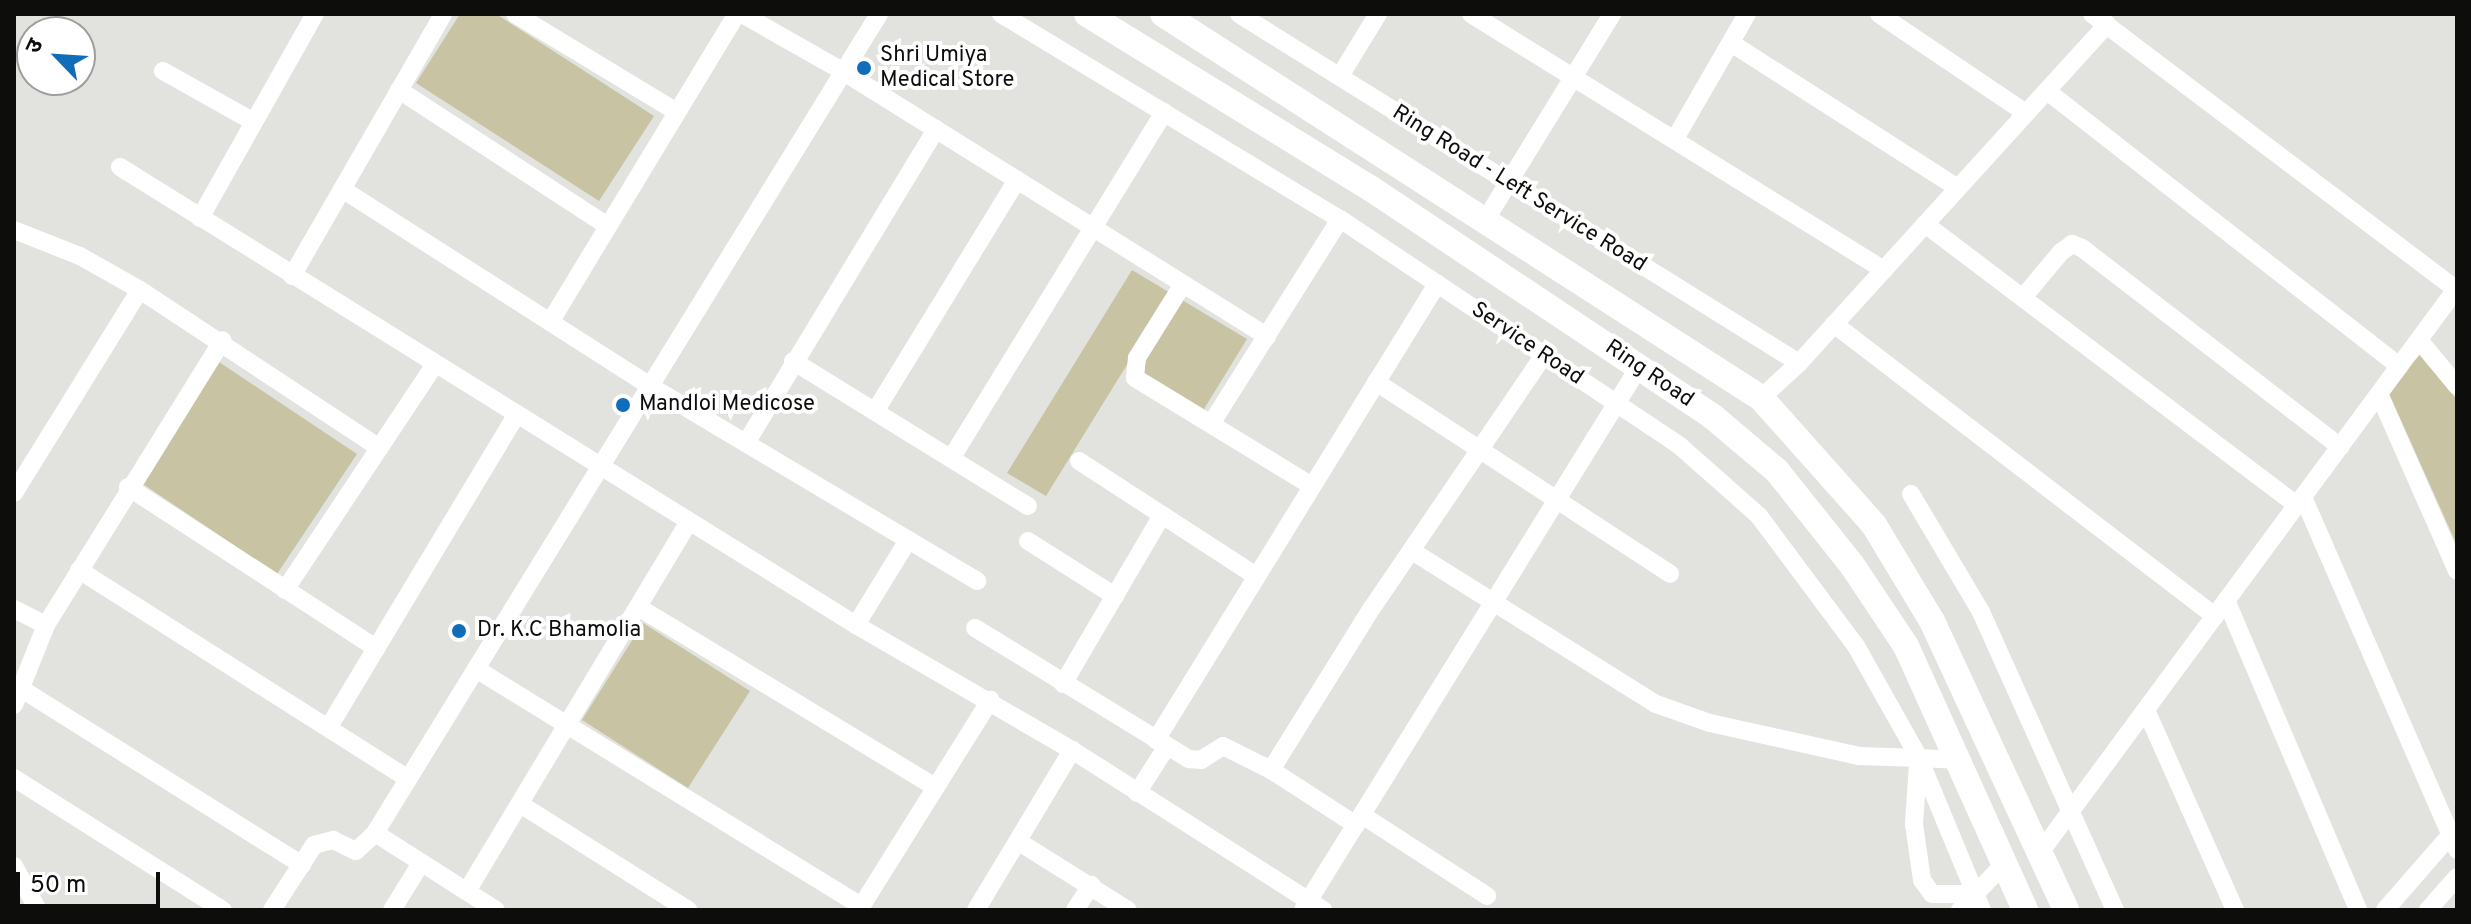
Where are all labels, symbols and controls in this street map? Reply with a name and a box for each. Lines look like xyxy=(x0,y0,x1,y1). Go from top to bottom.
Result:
north arrow xyxy=(16,16,96,96)
text: उ xyxy=(21,35,51,58)
place label: Shri Umiya Medical Store xyxy=(880,42,1014,94)
marker: Shri Umiya Medical Store xyxy=(855,59,873,77)
street label: Ring Road - Left Service Road xyxy=(1387,100,1651,278)
street label: Service Road xyxy=(1466,297,1588,391)
street label: Ring Road xyxy=(1600,335,1698,413)
place label: Mandloi Medicose xyxy=(639,392,815,418)
marker: Mandloi Medicose xyxy=(614,396,632,414)
place label: Dr. K.C Bhamolia xyxy=(477,618,641,644)
marker: Dr. K.C Bhamolia xyxy=(448,620,470,642)
scale bar xyxy=(20,856,164,906)
text: 50 m xyxy=(30,871,86,901)

